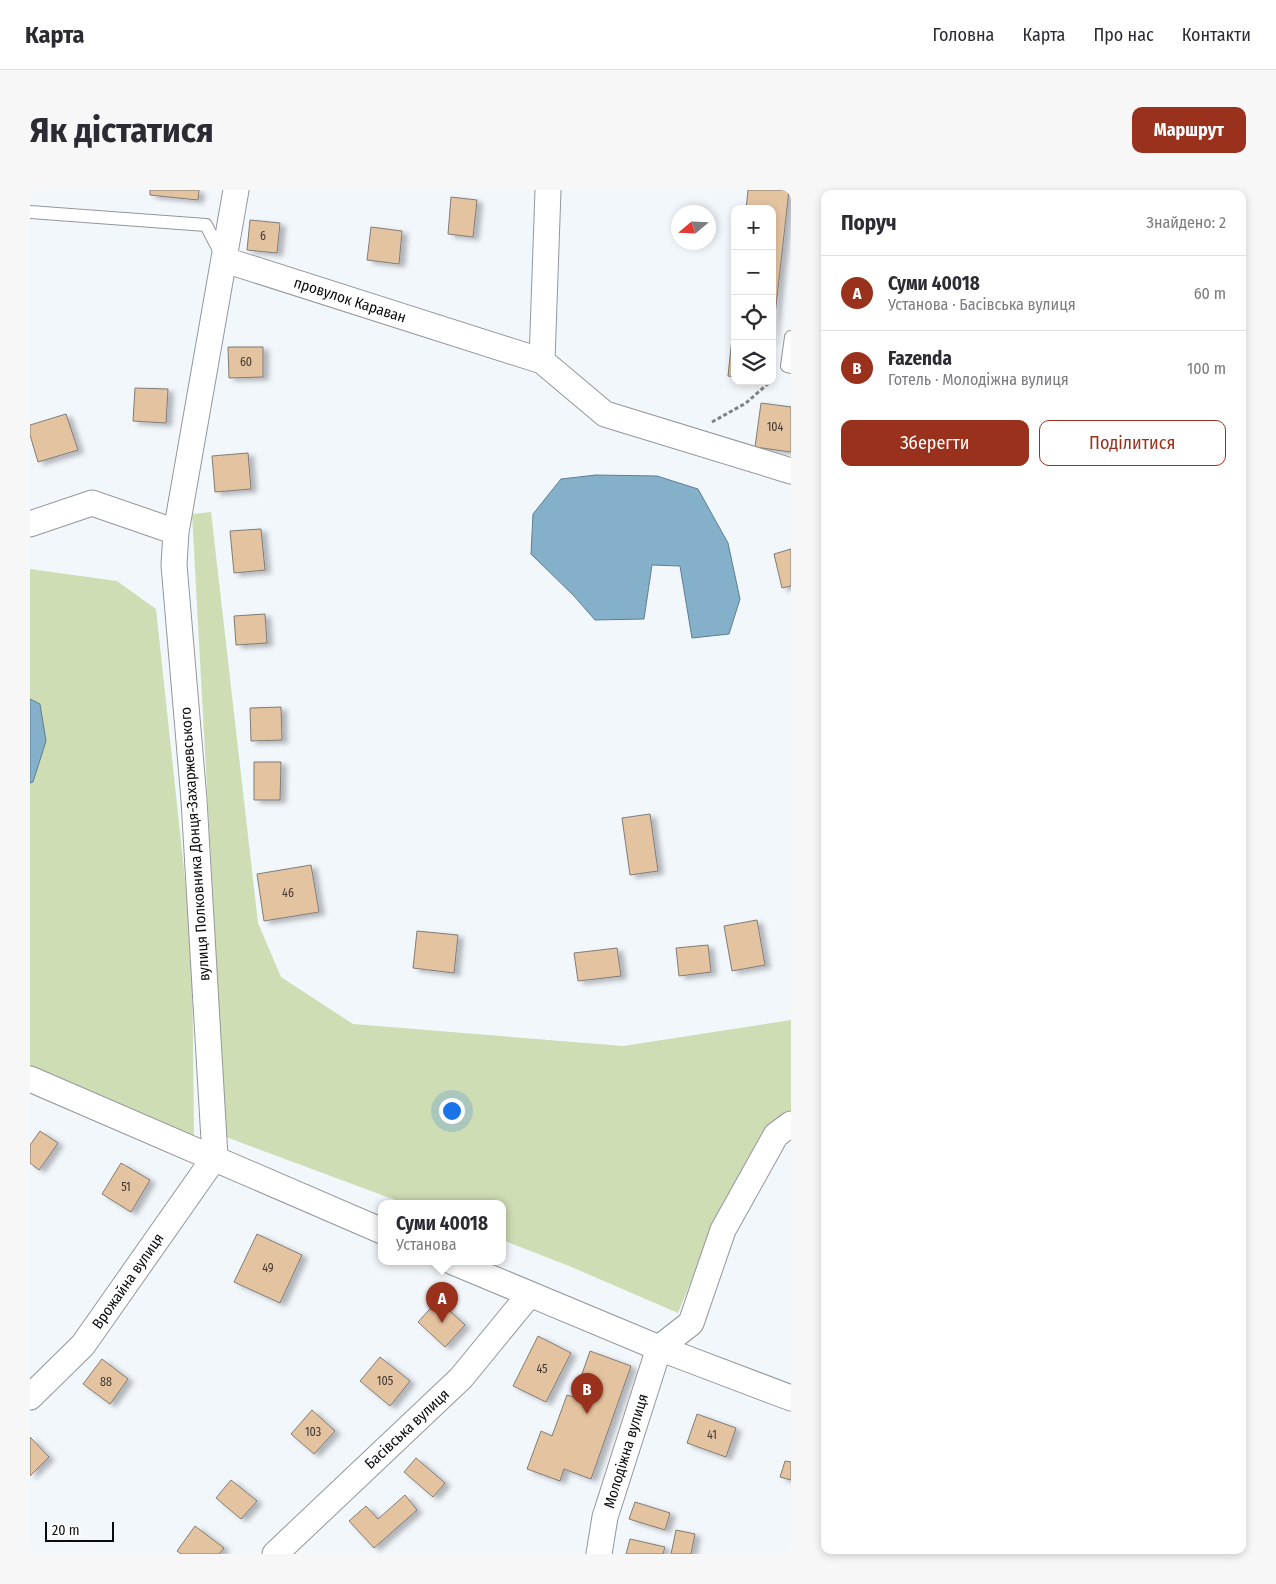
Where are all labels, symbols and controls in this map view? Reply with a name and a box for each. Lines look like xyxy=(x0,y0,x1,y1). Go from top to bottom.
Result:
text: Карта xyxy=(25,21,84,49)
text: Головна xyxy=(932,24,994,46)
text: Карта xyxy=(1022,24,1065,46)
text: Про нас xyxy=(1093,24,1154,46)
text: Контакти xyxy=(1182,24,1251,46)
button: Маршрут xyxy=(1132,107,1246,153)
text: Як дістатися xyxy=(30,109,214,151)
north arrow xyxy=(671,205,716,250)
map controls xyxy=(731,205,776,385)
button: + xyxy=(731,205,776,250)
text: Поруч xyxy=(841,210,897,236)
text: Знайдено: 2 xyxy=(1146,213,1226,232)
house number: 6 xyxy=(260,229,266,243)
button: − xyxy=(731,250,776,295)
text: Суми 40018 xyxy=(888,272,980,295)
street label: провулок Караван xyxy=(292,273,408,327)
text: A xyxy=(853,284,861,303)
text: 60 m xyxy=(1194,284,1226,303)
button: locate xyxy=(731,295,776,340)
text: Установа · Басівська вулиця xyxy=(888,295,1076,314)
button: layers xyxy=(731,340,776,385)
text: Fazenda xyxy=(888,347,952,370)
house number: 60 xyxy=(240,355,252,369)
text: B xyxy=(853,359,861,378)
text: 100 m xyxy=(1187,359,1226,378)
text: Готель · Молодіжна вулиця xyxy=(888,370,1069,389)
house number: 104 xyxy=(767,420,784,434)
button: Зберегти xyxy=(841,420,1029,466)
button: Поділитися xyxy=(1039,420,1226,466)
street label: вулиця Полковника Донця-Захаржевського xyxy=(176,706,214,982)
house number: 46 xyxy=(282,886,294,900)
your location xyxy=(439,1098,465,1124)
house number: 51 xyxy=(121,1180,131,1194)
popup xyxy=(378,1200,506,1265)
text: Суми 40018 xyxy=(396,1212,488,1235)
street label: Врожайна вулиця xyxy=(88,1230,168,1332)
text: Установа xyxy=(396,1235,457,1254)
house number: 49 xyxy=(262,1261,274,1275)
pin: A xyxy=(426,1282,458,1323)
house number: 45 xyxy=(536,1362,548,1376)
pin: B xyxy=(571,1373,603,1414)
house number: 105 xyxy=(377,1374,394,1388)
house number: 88 xyxy=(100,1375,112,1389)
street label: Басівська вулиця xyxy=(361,1385,453,1473)
street label: Молодіжна вулиця xyxy=(600,1392,652,1510)
house number: 103 xyxy=(305,1425,321,1439)
house number: 41 xyxy=(707,1428,717,1442)
scale bar xyxy=(45,1519,114,1542)
text: 20 m xyxy=(52,1522,80,1539)

